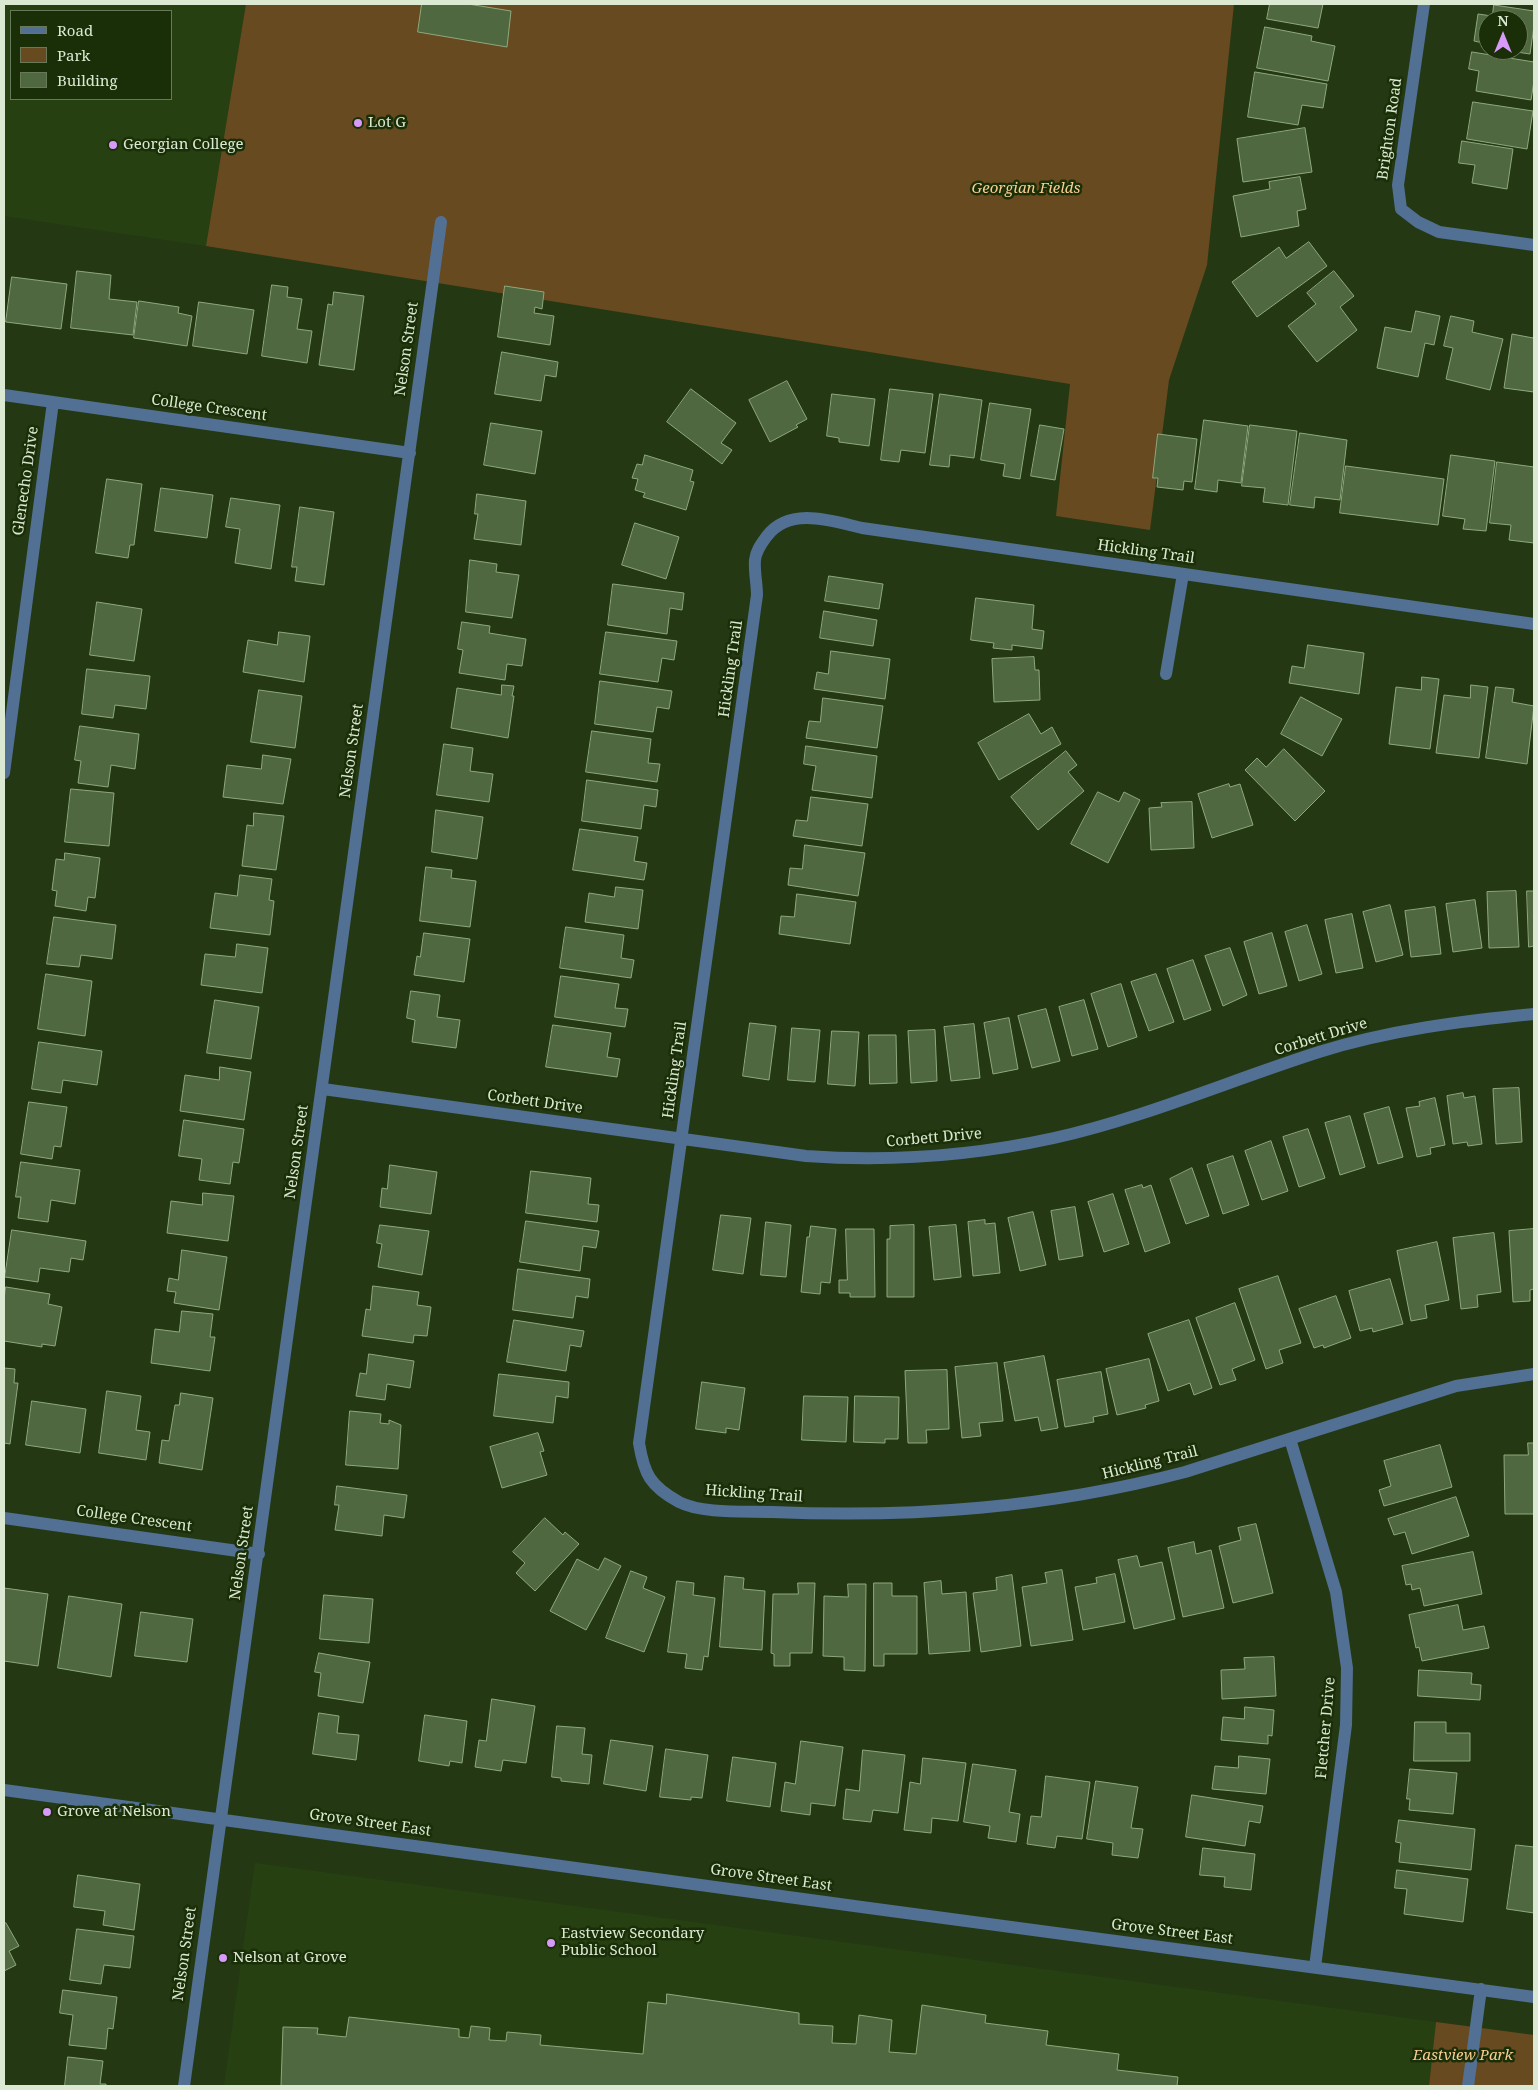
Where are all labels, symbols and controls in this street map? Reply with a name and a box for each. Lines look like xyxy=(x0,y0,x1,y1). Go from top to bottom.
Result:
legend xyxy=(10,10,172,100)
north arrow xyxy=(1478,10,1528,60)
text: N xyxy=(1497,11,1509,30)
text: Road xyxy=(57,20,93,40)
text: Park xyxy=(57,45,90,65)
text: Building xyxy=(57,70,118,90)
street label: Brighton Road xyxy=(1374,77,1406,181)
place label: Lot G xyxy=(368,114,406,132)
marker: Lot G xyxy=(352,117,364,129)
place label: Georgian College xyxy=(123,136,244,154)
marker: Georgian College xyxy=(107,139,119,151)
park label: Georgian Fields xyxy=(972,180,1080,198)
street label: Nelson Street xyxy=(391,301,423,397)
street label: College Crescent xyxy=(150,391,268,425)
street label: Glenecho Drive xyxy=(9,425,43,537)
street label: Hickling Trail xyxy=(1096,536,1196,568)
street label: Hickling Trail xyxy=(715,619,747,719)
street label: Nelson Street xyxy=(336,703,368,799)
street label: Corbett Drive xyxy=(1272,1014,1370,1060)
street label: Hickling Trail xyxy=(659,1020,691,1120)
street label: Corbett Drive xyxy=(486,1086,584,1118)
street label: Nelson Street xyxy=(281,1104,313,1200)
street label: Corbett Drive xyxy=(885,1125,983,1151)
street label: Hickling Trail xyxy=(1100,1442,1200,1484)
street label: Hickling Trail xyxy=(705,1482,803,1506)
street label: College Crescent xyxy=(75,1502,193,1536)
street label: Nelson Street xyxy=(226,1505,258,1601)
street label: Fletcher Drive xyxy=(1313,1676,1339,1780)
place label: Grove at Nelson xyxy=(57,1803,171,1821)
marker: Grove at Nelson xyxy=(41,1806,53,1818)
street label: Grove Street East xyxy=(308,1806,432,1840)
street label: Grove Street East xyxy=(709,1861,833,1895)
street label: Nelson Street xyxy=(169,1906,201,2002)
street label: Grove Street East xyxy=(1110,1916,1234,1948)
place label: Eastview Secondary Public School xyxy=(561,1925,704,1960)
marker: Eastview Secondary Public School xyxy=(545,1937,557,1949)
place label: Nelson at Grove xyxy=(233,1949,347,1967)
marker: Nelson at Grove xyxy=(217,1952,229,1964)
park label: Eastview Park xyxy=(1413,2047,1513,2065)

